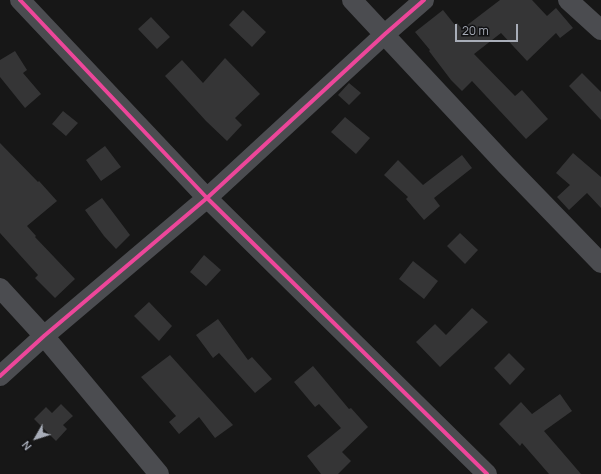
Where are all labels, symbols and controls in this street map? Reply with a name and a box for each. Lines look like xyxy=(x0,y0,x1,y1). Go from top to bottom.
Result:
scale bar xyxy=(457,16,520,42)
text: 20 m xyxy=(462,22,489,39)
north arrow xyxy=(16,418,56,458)
text: N xyxy=(18,438,35,454)

